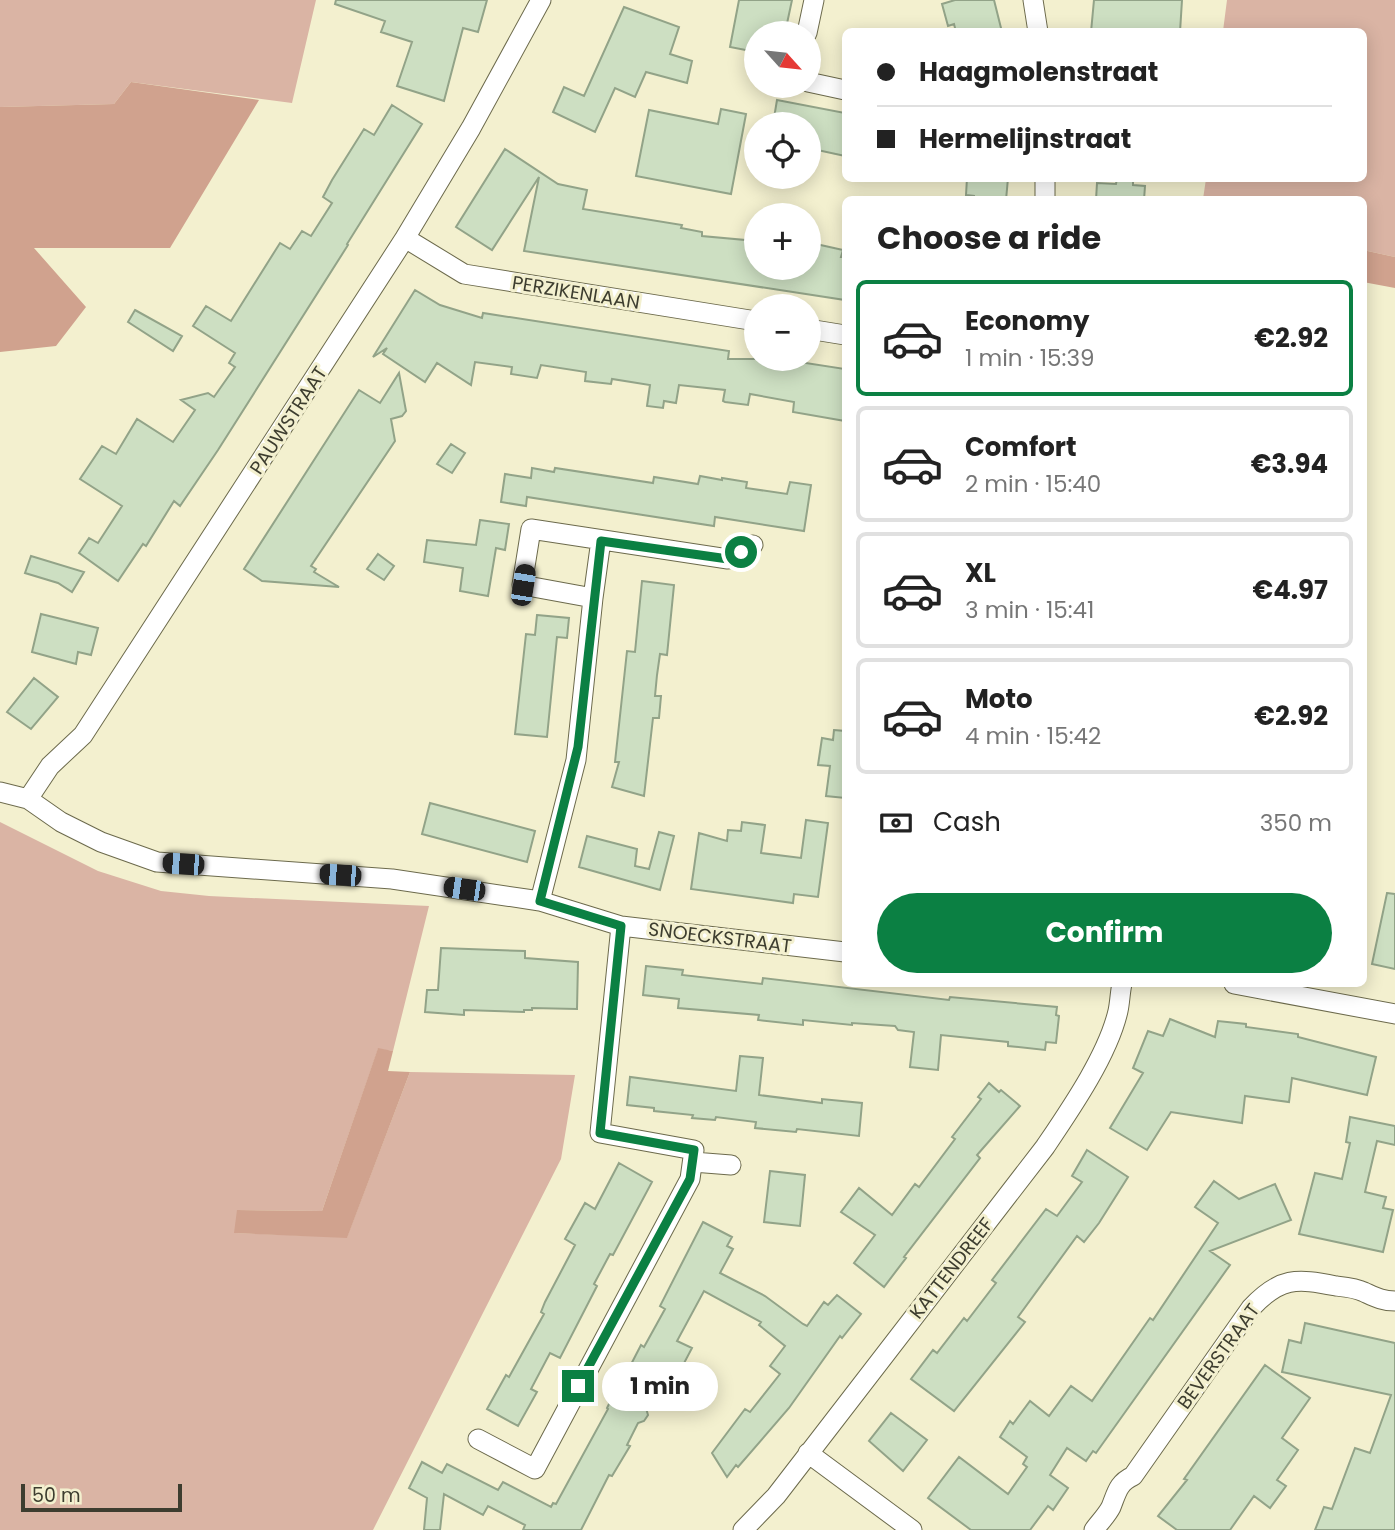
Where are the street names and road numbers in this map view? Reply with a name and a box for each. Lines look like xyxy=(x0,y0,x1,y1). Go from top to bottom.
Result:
street label: PERZIKENLAAN xyxy=(510,269,642,316)
street label: PAUWSTRAAT xyxy=(243,361,334,480)
street label: SNOECKSTRAAT xyxy=(647,915,793,960)
street label: KATTENDREEF xyxy=(903,1212,1000,1325)
street label: BEVERSTRAAT xyxy=(1171,1298,1266,1415)

